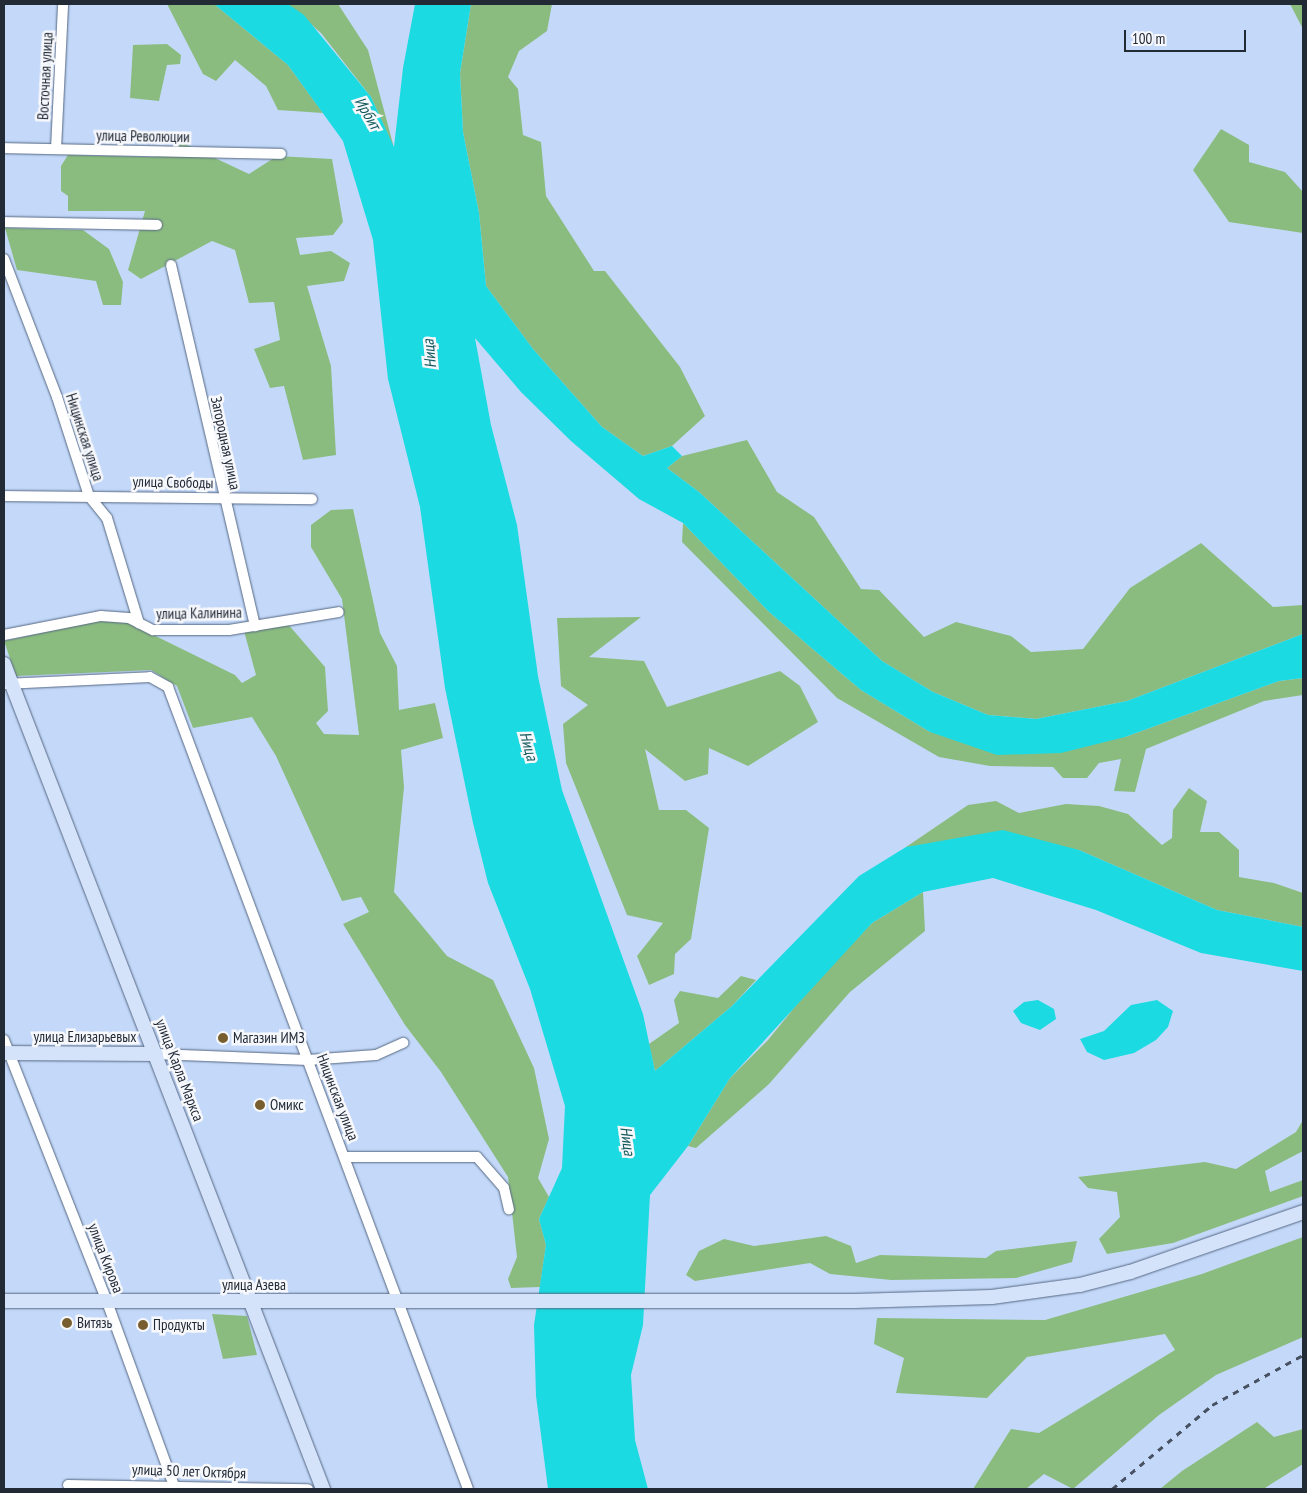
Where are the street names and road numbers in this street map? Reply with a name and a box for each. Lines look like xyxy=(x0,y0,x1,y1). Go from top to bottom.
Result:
street label: Восточная улица xyxy=(34,32,56,120)
street label: улица Революции xyxy=(96,126,190,146)
street label: Ницинская улица xyxy=(62,391,108,483)
street label: Загородная улица xyxy=(207,395,245,491)
street label: улица Свободы xyxy=(132,472,214,492)
street label: улица Калинина xyxy=(156,603,242,623)
street label: улица Карла Маркса xyxy=(152,1016,208,1124)
street label: улица Елизарьевых xyxy=(34,1028,136,1046)
street label: Ницинская улица xyxy=(313,1051,363,1143)
street label: улица Кирова xyxy=(85,1221,127,1295)
street label: улица Азева xyxy=(222,1276,286,1294)
street label: улица 50 лет Октября xyxy=(132,1460,246,1482)

